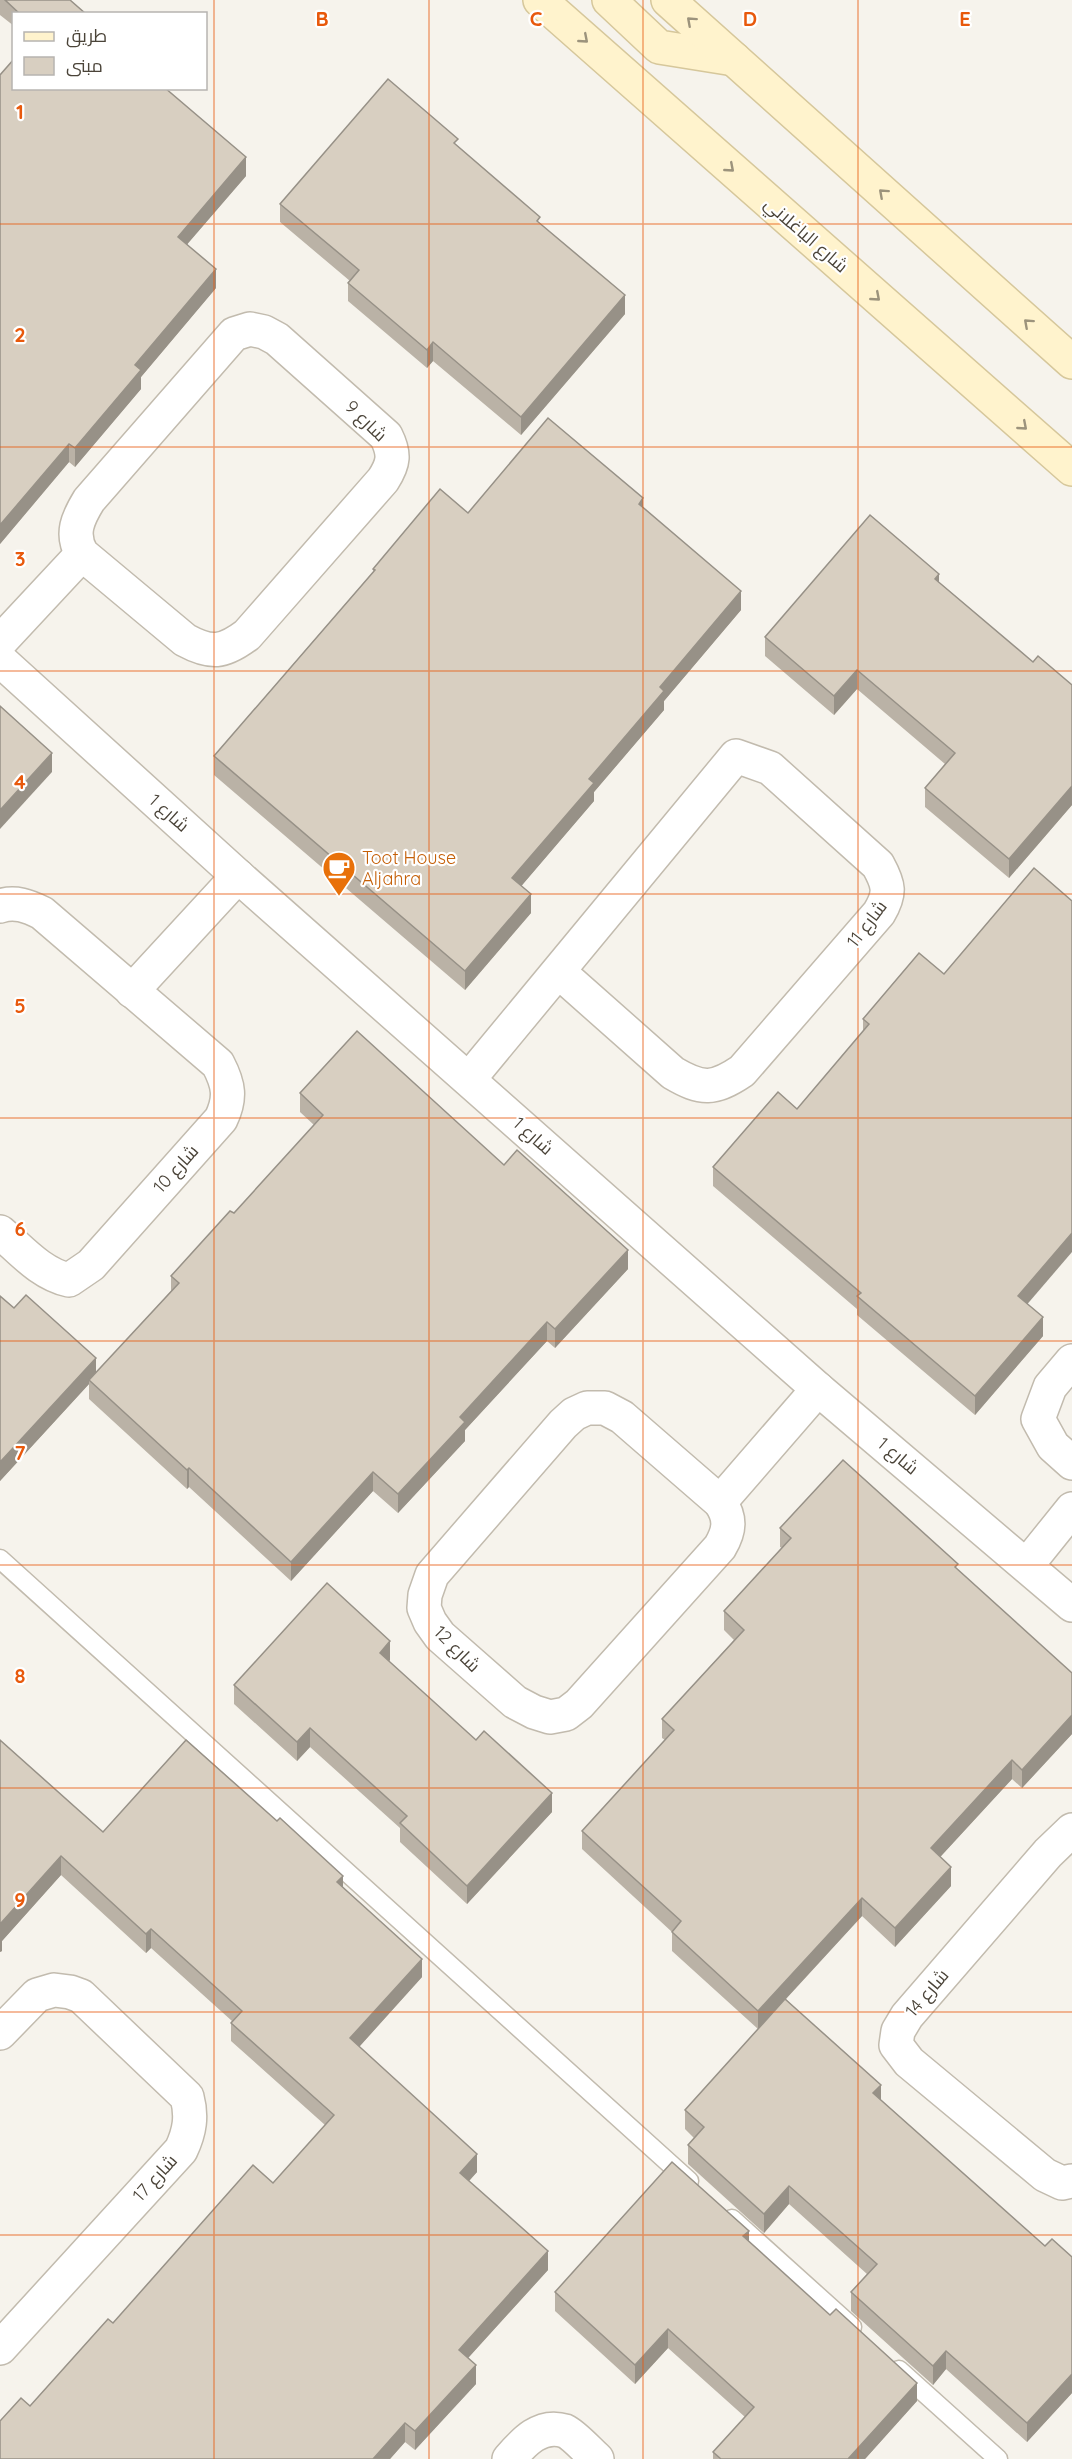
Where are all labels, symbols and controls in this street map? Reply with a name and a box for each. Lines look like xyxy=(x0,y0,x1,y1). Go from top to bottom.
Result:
text: B xyxy=(315,6,329,31)
text: C xyxy=(530,6,543,31)
text: D xyxy=(743,6,757,31)
text: E xyxy=(959,6,971,31)
legend xyxy=(12,12,207,90)
one-way arrow xyxy=(687,17,698,28)
text: طريق xyxy=(66,24,107,48)
one-way arrow xyxy=(577,32,588,43)
text: مبنى xyxy=(66,54,103,77)
text: 1 xyxy=(16,99,24,124)
one-way arrow xyxy=(723,161,734,172)
one-way arrow xyxy=(879,189,890,200)
street label: شارع الباغلاني xyxy=(758,192,853,280)
one-way arrow xyxy=(869,290,880,301)
one-way arrow xyxy=(1025,319,1035,330)
text: 2 xyxy=(14,322,26,347)
street label: شارع 9 xyxy=(340,395,392,447)
one-way arrow xyxy=(1016,419,1026,430)
text: 3 xyxy=(15,546,25,571)
text: 4 xyxy=(14,769,26,794)
street label: شارع 1 xyxy=(144,789,194,837)
place label: Toot House Aljahra xyxy=(362,846,456,890)
cafe icon: Toot House Aljahra xyxy=(321,850,357,897)
street label: شارع 11 xyxy=(841,896,893,952)
text: 5 xyxy=(14,993,26,1018)
street label: شارع 1 xyxy=(508,1112,558,1160)
street label: شارع 10 xyxy=(148,1140,204,1198)
text: 6 xyxy=(14,1216,26,1241)
street label: شارع 1 xyxy=(872,1432,924,1480)
text: 7 xyxy=(15,1440,26,1465)
street label: شارع 12 xyxy=(429,1621,485,1677)
text: 8 xyxy=(15,1663,26,1688)
text: 9 xyxy=(14,1887,26,1912)
street label: شارع 14 xyxy=(900,1964,954,2022)
street label: شارع 17 xyxy=(127,2149,183,2207)

